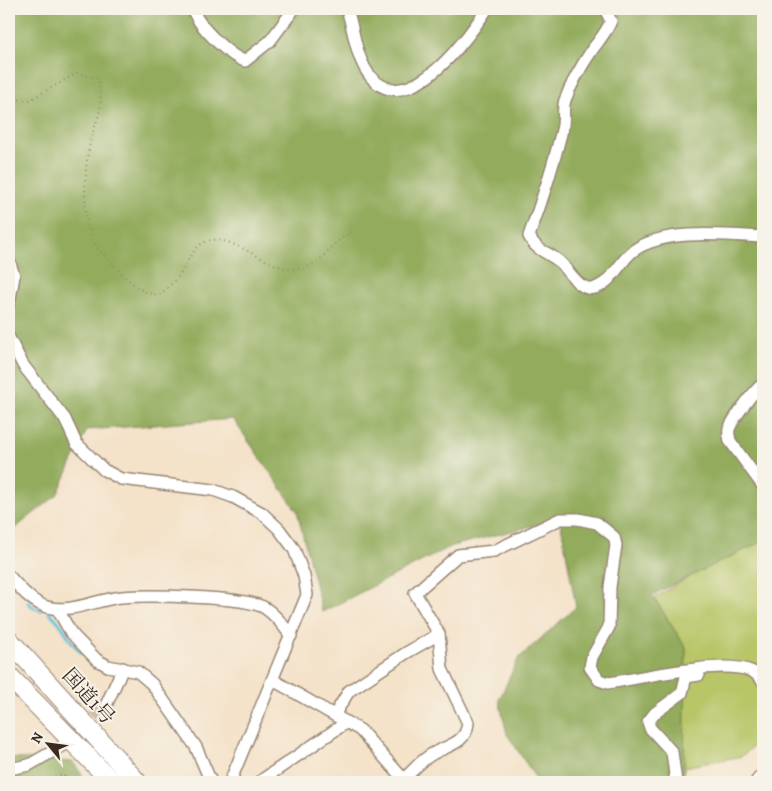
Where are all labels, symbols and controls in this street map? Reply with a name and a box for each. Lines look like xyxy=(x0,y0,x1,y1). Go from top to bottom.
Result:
street label: 国道1号 xyxy=(56,662,121,730)
north arrow xyxy=(22,718,72,768)
text: N xyxy=(26,729,48,747)

